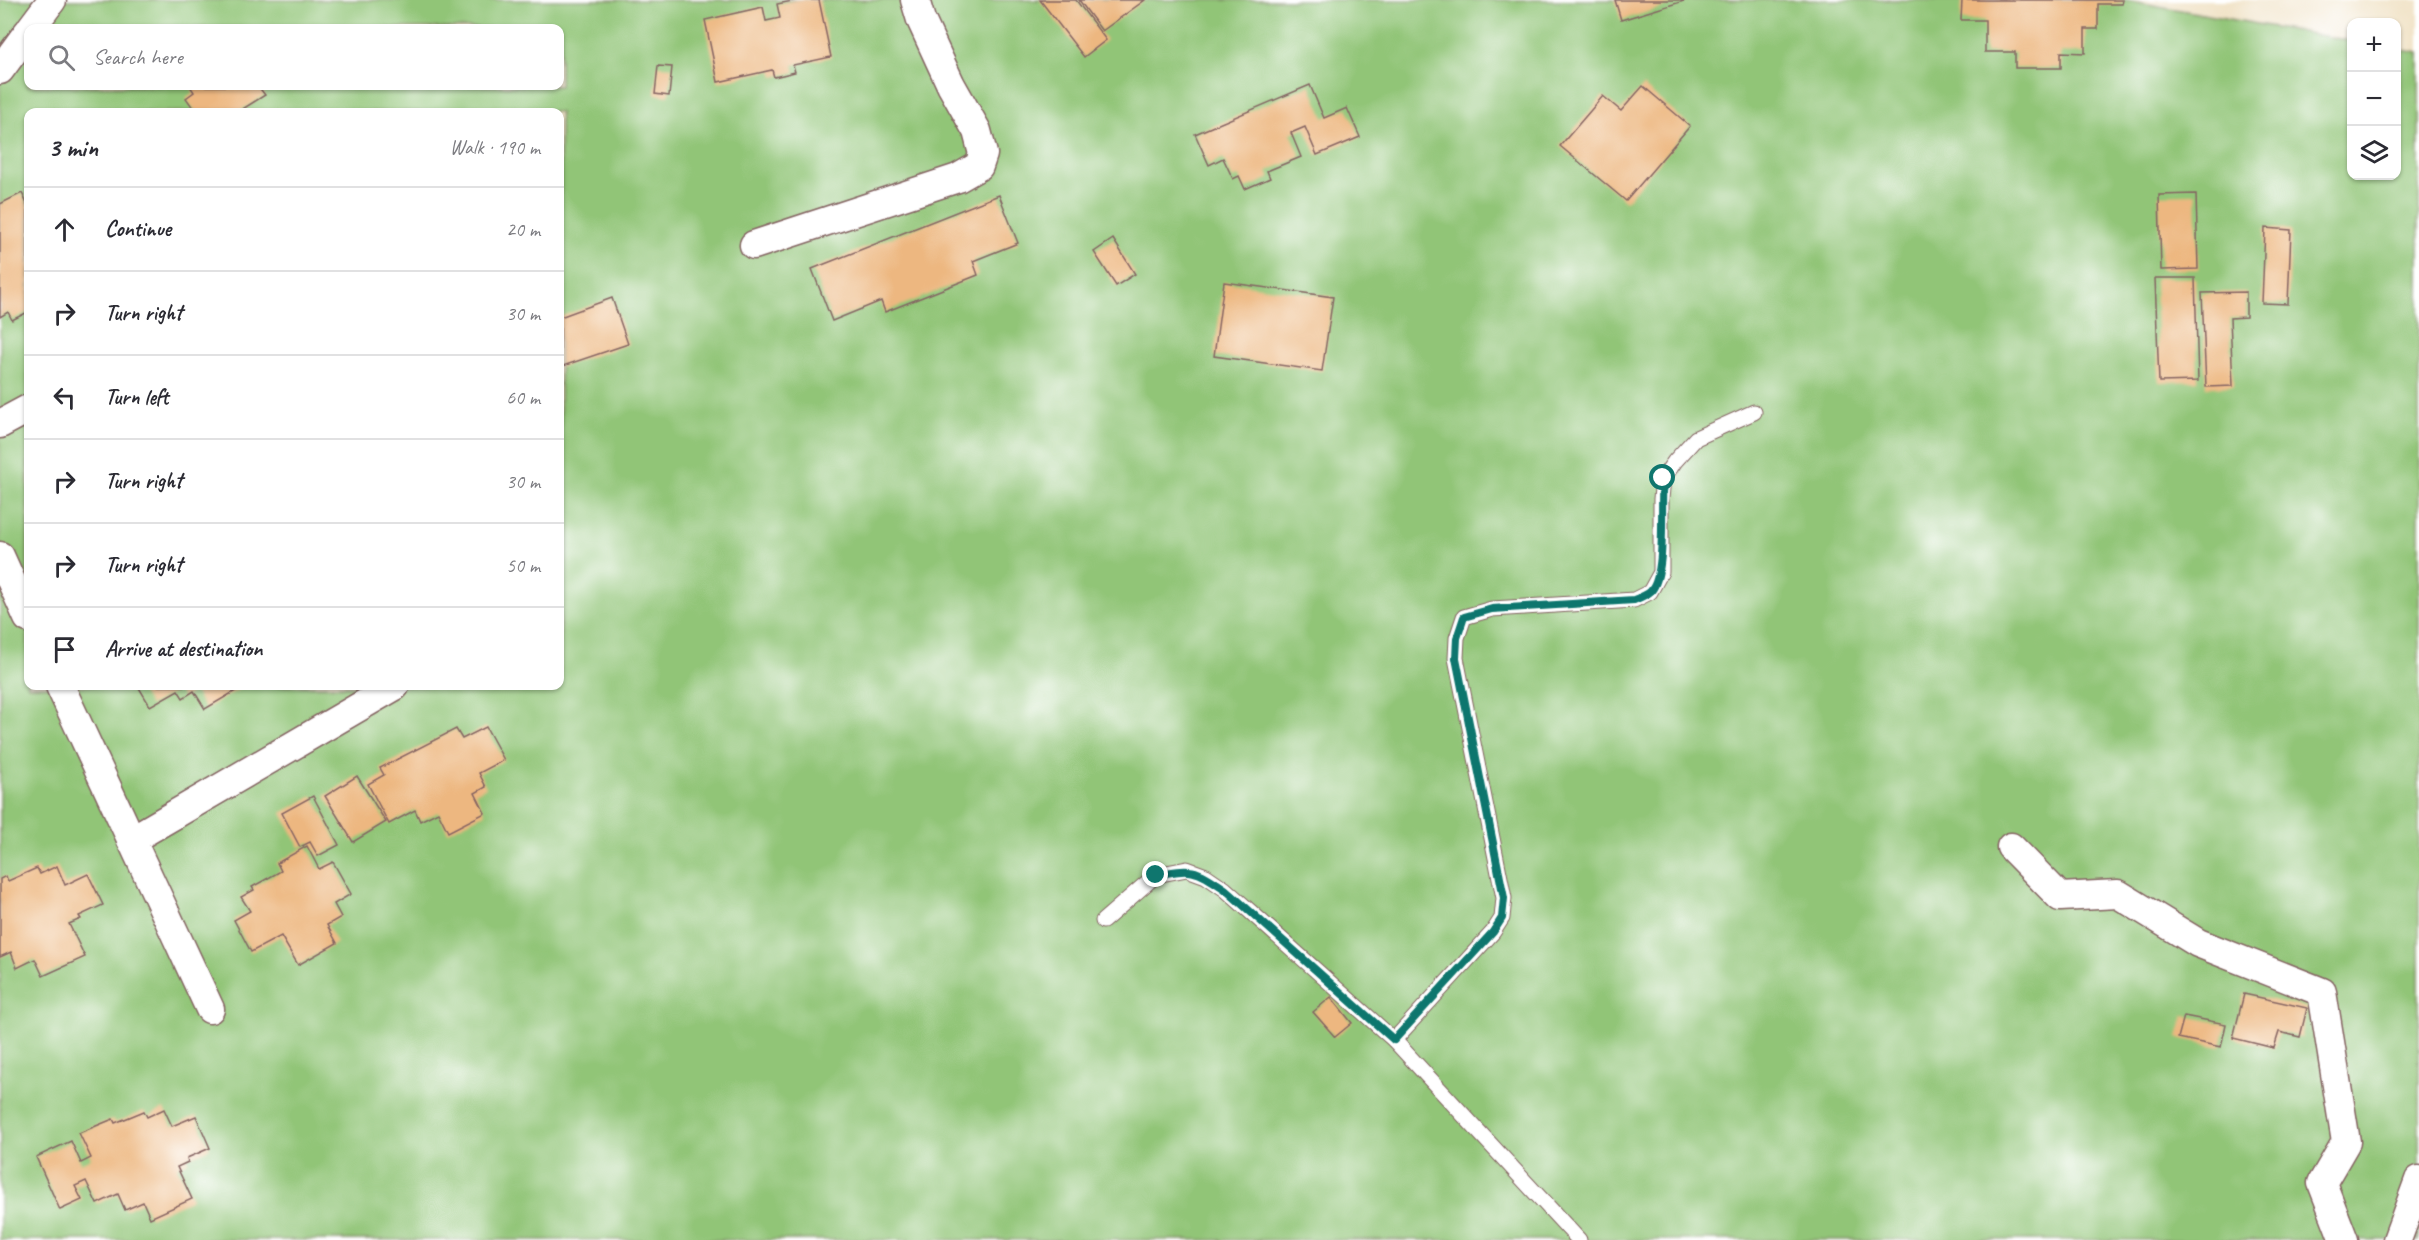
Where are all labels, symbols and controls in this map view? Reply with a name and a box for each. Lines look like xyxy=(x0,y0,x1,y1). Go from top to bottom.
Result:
map controls xyxy=(2347,18,2401,180)
button: + xyxy=(2347,18,2401,72)
search box xyxy=(24,24,564,90)
icon: search xyxy=(45,41,78,74)
text: Search here xyxy=(93,43,183,71)
button: − xyxy=(2347,72,2401,126)
button: layers xyxy=(2347,126,2401,180)
text: 3 min xyxy=(48,131,98,164)
text: Walk · 190 m xyxy=(450,135,540,160)
icon: ahead xyxy=(48,213,81,246)
text: Continue xyxy=(105,215,171,243)
text: 20 m xyxy=(506,217,540,242)
icon: right xyxy=(48,297,81,330)
text: Turn right xyxy=(105,299,182,327)
text: 30 m xyxy=(506,301,540,326)
icon: left xyxy=(48,381,81,414)
text: Turn left xyxy=(105,383,169,411)
text: 60 m xyxy=(506,385,540,410)
route start xyxy=(1649,464,1675,490)
icon: right xyxy=(48,465,81,498)
text: Turn right xyxy=(105,467,182,495)
text: 30 m xyxy=(506,469,540,494)
icon: right xyxy=(48,549,81,582)
text: Turn right xyxy=(105,551,182,579)
text: 50 m xyxy=(506,553,540,578)
icon: arrive xyxy=(48,633,81,666)
text: Arrive at destination xyxy=(105,635,262,663)
route end xyxy=(1142,861,1168,887)

